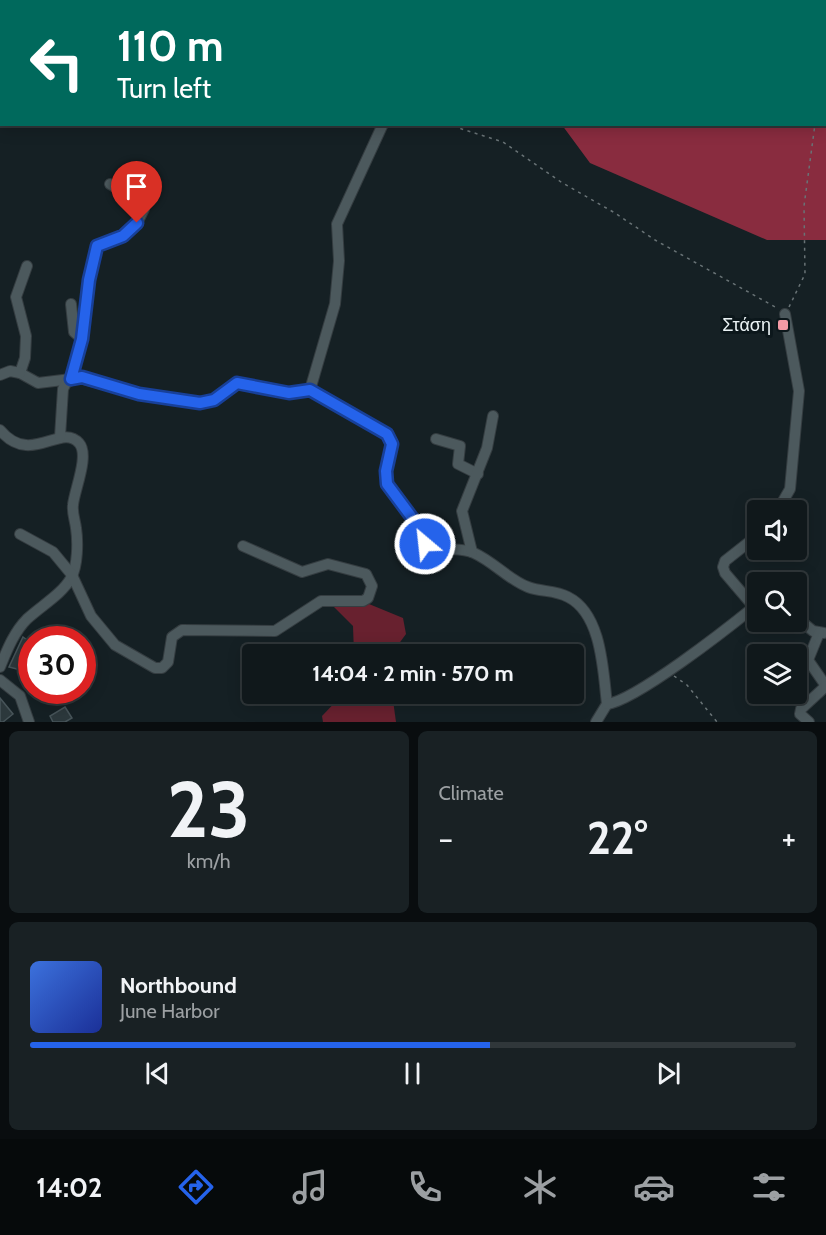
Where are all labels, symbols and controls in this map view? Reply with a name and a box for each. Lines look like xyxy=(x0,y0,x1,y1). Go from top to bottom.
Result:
text: 110 m xyxy=(117,20,224,72)
icon: left xyxy=(18,24,96,102)
text: Turn left xyxy=(117,72,211,105)
pin xyxy=(111,161,162,223)
icon: arrive xyxy=(120,170,153,203)
place label: Στάση xyxy=(722,314,771,336)
marker: Στάση xyxy=(776,318,790,332)
map controls xyxy=(747,500,807,704)
button: sound xyxy=(747,500,807,560)
position arrow xyxy=(393,512,457,576)
button: search xyxy=(747,572,807,632)
speed limit sign: 30 xyxy=(18,626,96,704)
button: layers xyxy=(747,644,807,704)
text: 14:04 · 2 min · 570 m xyxy=(312,660,514,687)
text: 23 xyxy=(167,762,250,857)
text: Climate xyxy=(439,781,504,805)
text: 22° xyxy=(587,811,648,865)
text: − xyxy=(439,818,453,858)
text: + xyxy=(781,818,796,858)
text: km/h xyxy=(187,849,231,873)
text: Northbound xyxy=(120,972,237,999)
text: June Harbor xyxy=(120,999,220,1023)
icon: previous xyxy=(141,1057,174,1090)
icon: pause xyxy=(396,1057,429,1090)
icon: next xyxy=(652,1057,685,1090)
icon: directions xyxy=(175,1166,217,1208)
icon: music xyxy=(289,1166,331,1208)
icon: phone xyxy=(404,1166,446,1208)
icon: climate xyxy=(519,1166,561,1208)
icon: car xyxy=(633,1166,675,1208)
icon: filters xyxy=(748,1166,790,1208)
text: 14:02 xyxy=(36,1171,102,1204)

